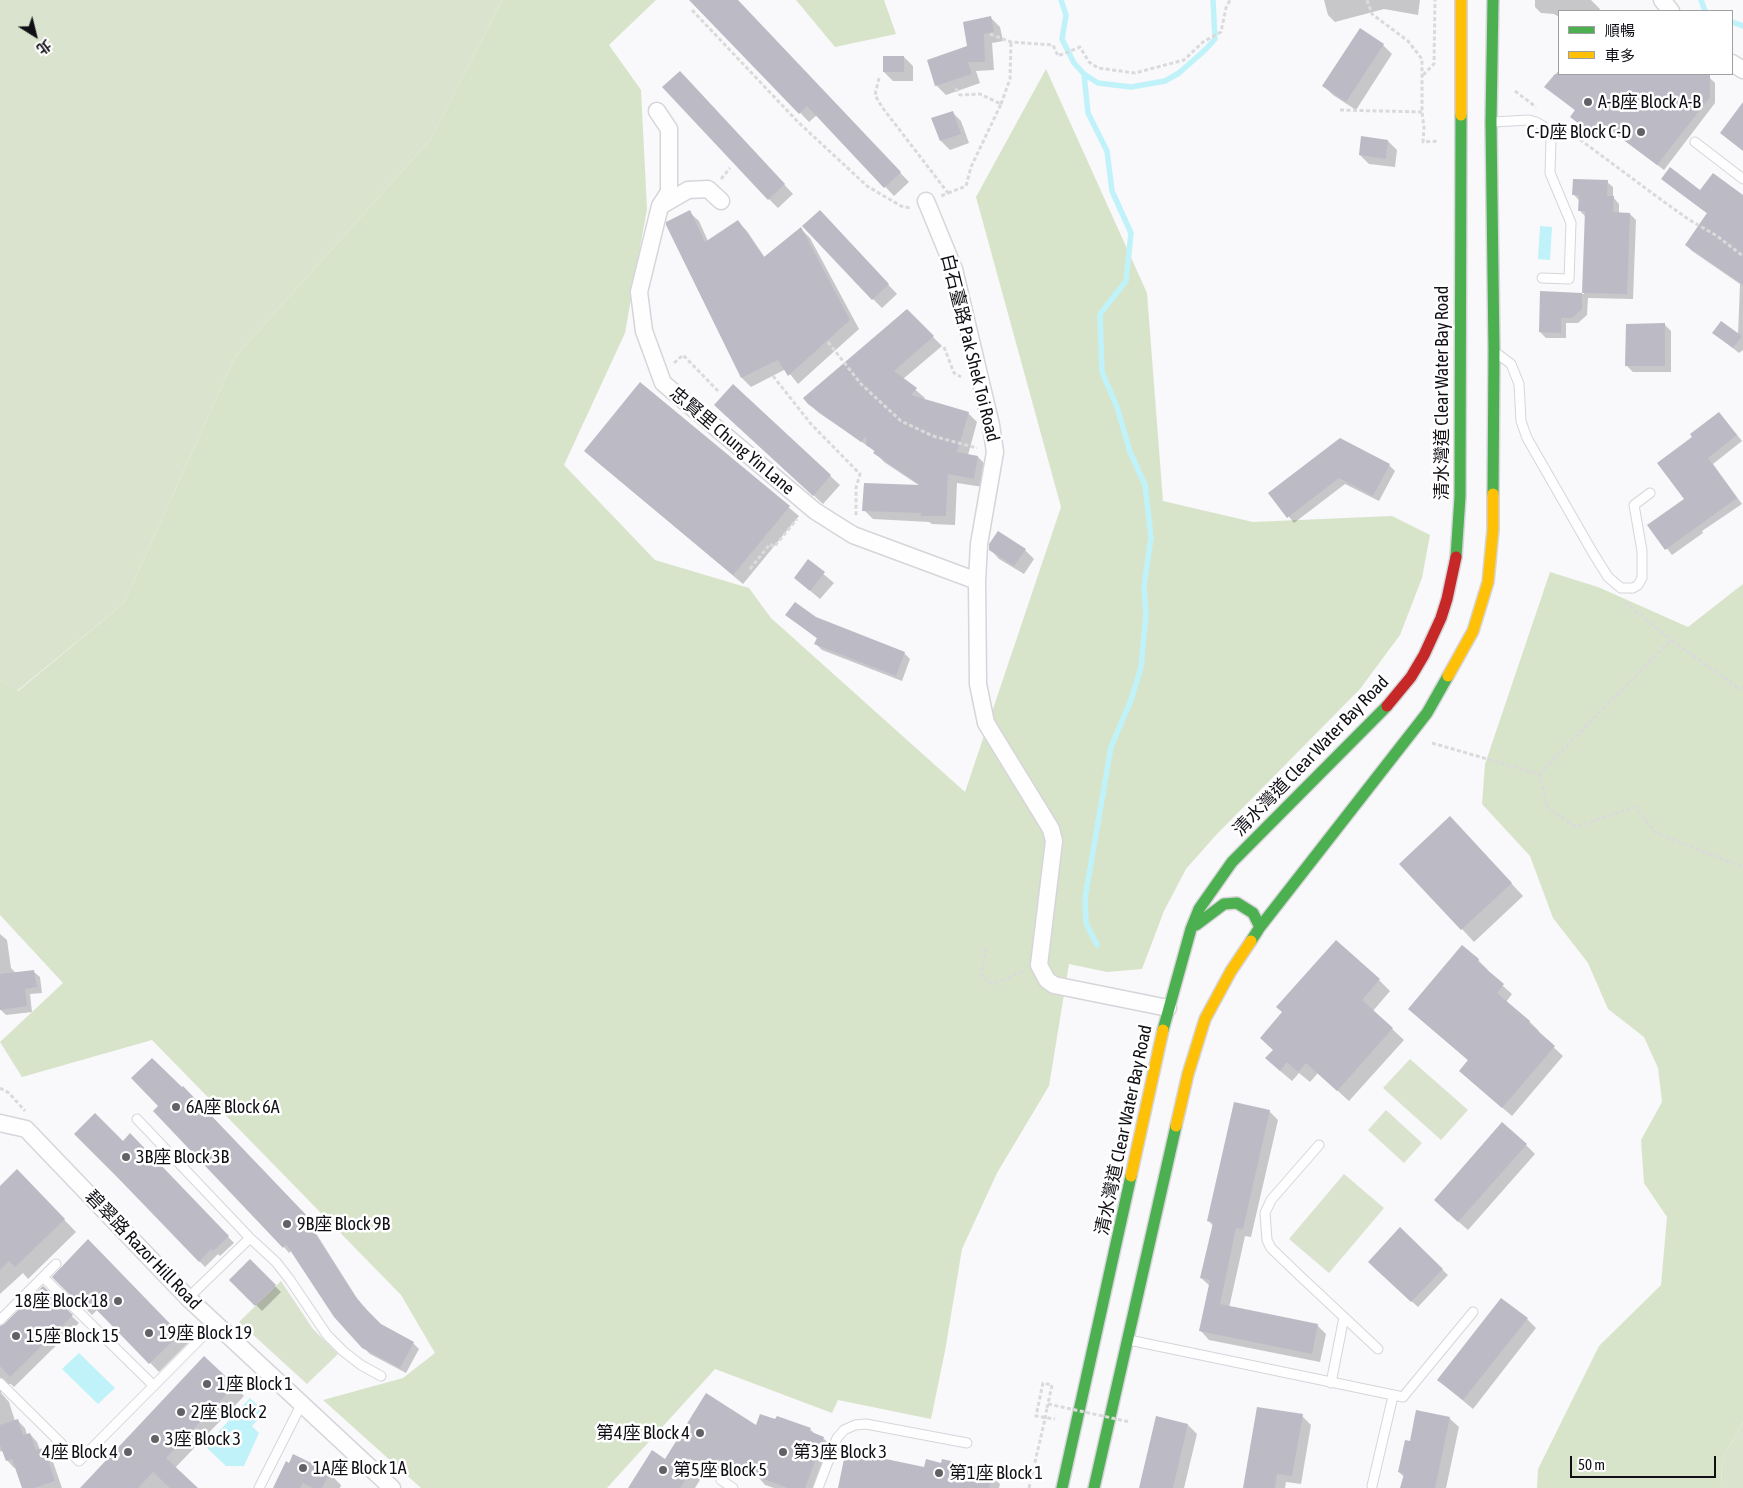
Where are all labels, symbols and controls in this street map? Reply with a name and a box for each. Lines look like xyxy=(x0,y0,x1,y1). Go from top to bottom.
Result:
north arrow xyxy=(10,10,60,60)
legend xyxy=(1558,10,1733,75)
text: 順暢 xyxy=(1605,22,1635,39)
text: 北 xyxy=(33,37,54,58)
text: 車多 xyxy=(1605,47,1635,64)
place label: A-B座 Block A-B xyxy=(1598,91,1701,113)
marker: A-B座 Block A-B xyxy=(1582,96,1594,108)
place label: C-D座 Block C-D xyxy=(1527,121,1631,143)
marker: C-D座 Block C-D xyxy=(1635,126,1647,138)
street label: 白石臺路 Pak Shek Toi Road xyxy=(936,252,1004,444)
street label: 清水灣道 Clear Water Bay Road xyxy=(1431,286,1453,500)
street label: 忠賢里 Chung Yin Lane xyxy=(665,383,799,499)
street label: 清水灣道 Clear Water Bay Road xyxy=(1229,671,1393,841)
street label: 清水灣道 Clear Water Bay Road xyxy=(1091,1023,1157,1237)
place label: 6A座 Block 6A xyxy=(186,1096,280,1118)
marker: 6A座 Block 6A xyxy=(170,1101,182,1113)
place label: 3B座 Block 3B xyxy=(136,1146,229,1168)
marker: 3B座 Block 3B xyxy=(120,1151,132,1163)
street label: 碧翠路 Razor Hill Road xyxy=(81,1186,205,1314)
place label: 9B座 Block 9B xyxy=(297,1213,390,1235)
marker: 9B座 Block 9B xyxy=(281,1218,293,1230)
place label: 18座 Block 18 xyxy=(15,1290,108,1312)
marker: 18座 Block 18 xyxy=(112,1295,124,1307)
place label: 19座 Block 19 xyxy=(159,1322,252,1344)
place label: 15座 Block 15 xyxy=(26,1325,119,1347)
marker: 19座 Block 19 xyxy=(143,1327,155,1339)
marker: 15座 Block 15 xyxy=(10,1330,22,1342)
place label: 1座 Block 1 xyxy=(217,1373,293,1395)
marker: 1座 Block 1 xyxy=(201,1378,213,1390)
place label: 2座 Block 2 xyxy=(191,1401,267,1423)
marker: 2座 Block 2 xyxy=(175,1406,187,1418)
place label: 第4座 Block 4 xyxy=(596,1422,690,1444)
marker: 第4座 Block 4 xyxy=(694,1427,706,1439)
place label: 3座 Block 3 xyxy=(165,1428,241,1450)
marker: 3座 Block 3 xyxy=(149,1433,161,1445)
place label: 4座 Block 4 xyxy=(42,1441,118,1463)
place label: 第3座 Block 3 xyxy=(793,1441,887,1463)
marker: 4座 Block 4 xyxy=(122,1446,134,1458)
marker: 第3座 Block 3 xyxy=(777,1446,789,1458)
scale bar xyxy=(1573,1446,1719,1478)
text: 50 m xyxy=(1578,1456,1605,1473)
place label: 1A座 Block 1A xyxy=(313,1457,407,1479)
place label: 第5座 Block 5 xyxy=(673,1459,767,1481)
marker: 1A座 Block 1A xyxy=(297,1462,309,1474)
place label: 第1座 Block 1 xyxy=(949,1462,1043,1484)
marker: 第5座 Block 5 xyxy=(657,1464,669,1476)
marker: 第1座 Block 1 xyxy=(933,1467,945,1479)

